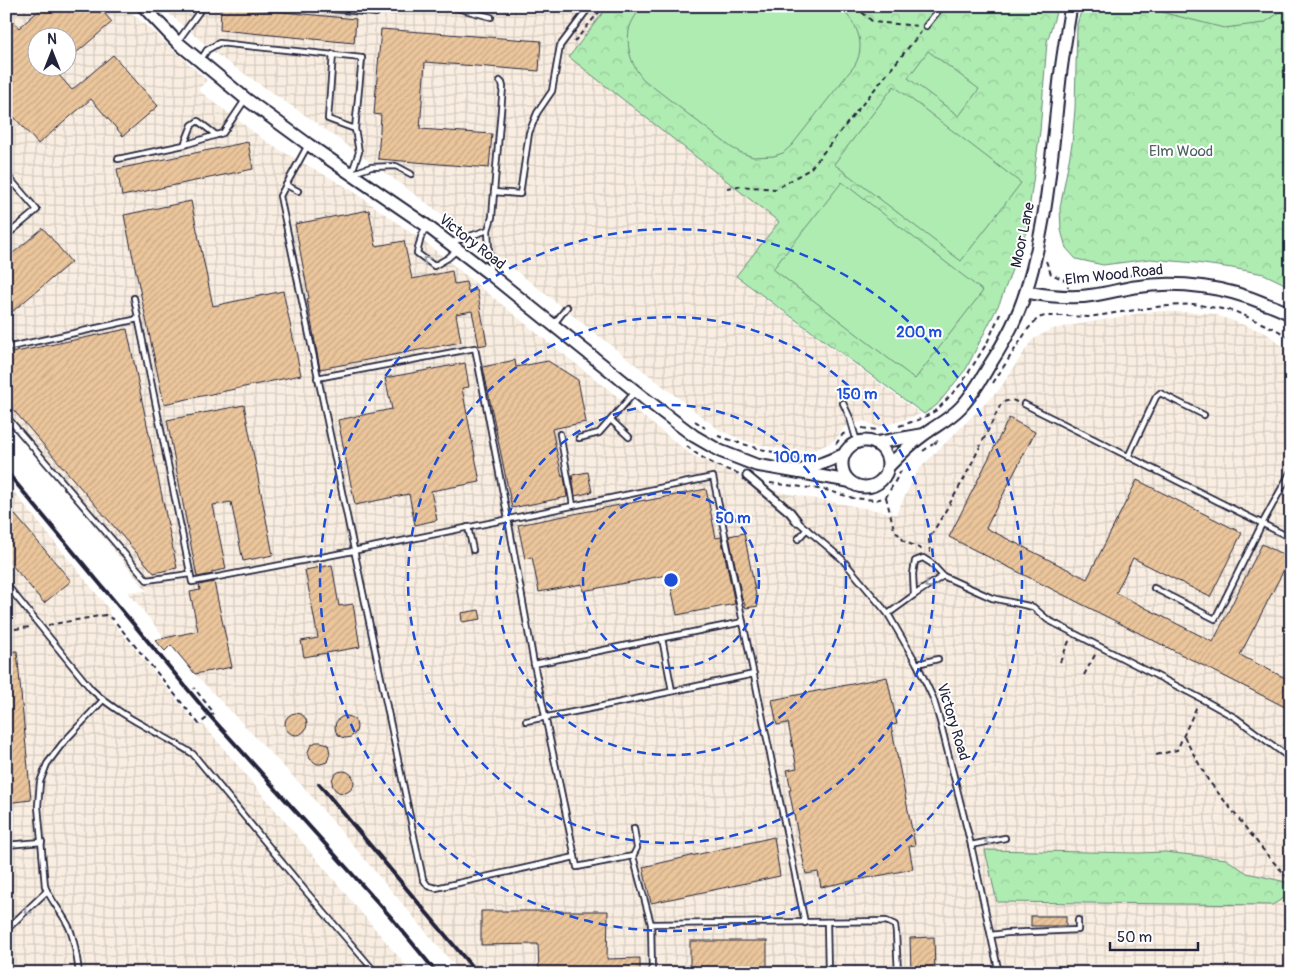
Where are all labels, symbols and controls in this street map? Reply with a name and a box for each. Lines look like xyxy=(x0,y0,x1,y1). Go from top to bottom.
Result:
north arrow xyxy=(28,28,78,78)
text: N xyxy=(47,31,57,48)
park label: Elm Wood xyxy=(1149,142,1213,161)
street label: Moor Lane xyxy=(1007,200,1039,269)
street label: Victory Road xyxy=(435,210,509,274)
one-way arrow xyxy=(423,257,432,265)
street label: Elm Wood Road xyxy=(1064,260,1164,290)
text: 200 m xyxy=(896,323,942,342)
text: 150 m xyxy=(837,385,877,404)
text: 100 m xyxy=(774,448,816,467)
text: 50 m xyxy=(716,509,750,528)
centre of rings xyxy=(662,571,680,589)
one-way arrow xyxy=(925,579,934,588)
street label: Victory Road xyxy=(932,681,974,763)
one-way arrow xyxy=(983,836,992,846)
one-way arrow xyxy=(23,905,32,914)
scale bar xyxy=(1110,919,1197,951)
text: 50 m xyxy=(1117,928,1152,947)

